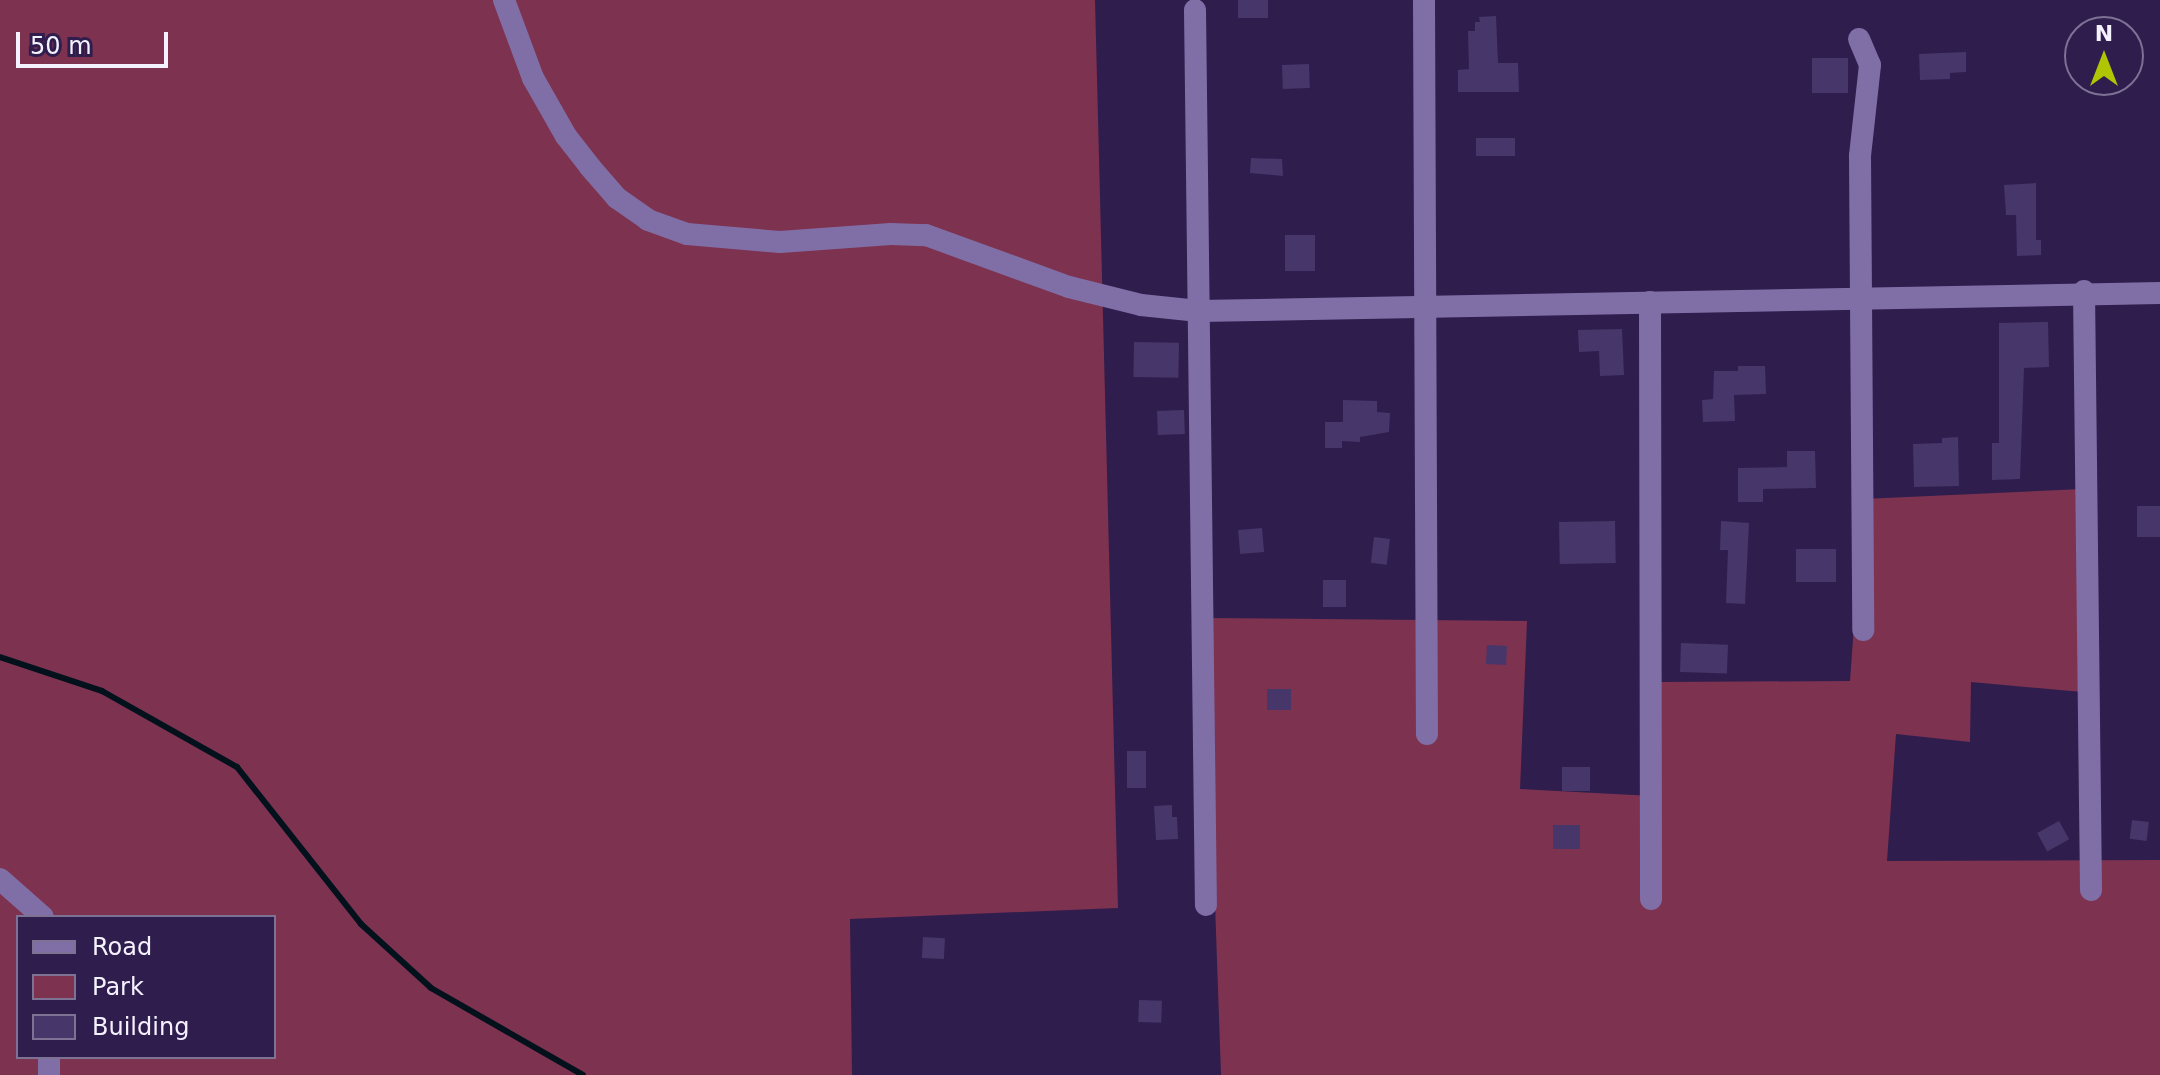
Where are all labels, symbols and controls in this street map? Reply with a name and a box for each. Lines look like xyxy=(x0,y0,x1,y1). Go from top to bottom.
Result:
scale bar xyxy=(20,16,172,66)
north arrow xyxy=(2064,16,2144,96)
text: N xyxy=(2095,21,2113,46)
text: 50 m xyxy=(30,32,92,60)
legend xyxy=(16,915,276,1059)
text: Road xyxy=(92,933,152,961)
text: Park xyxy=(92,973,144,1001)
text: Building xyxy=(92,1013,189,1041)

